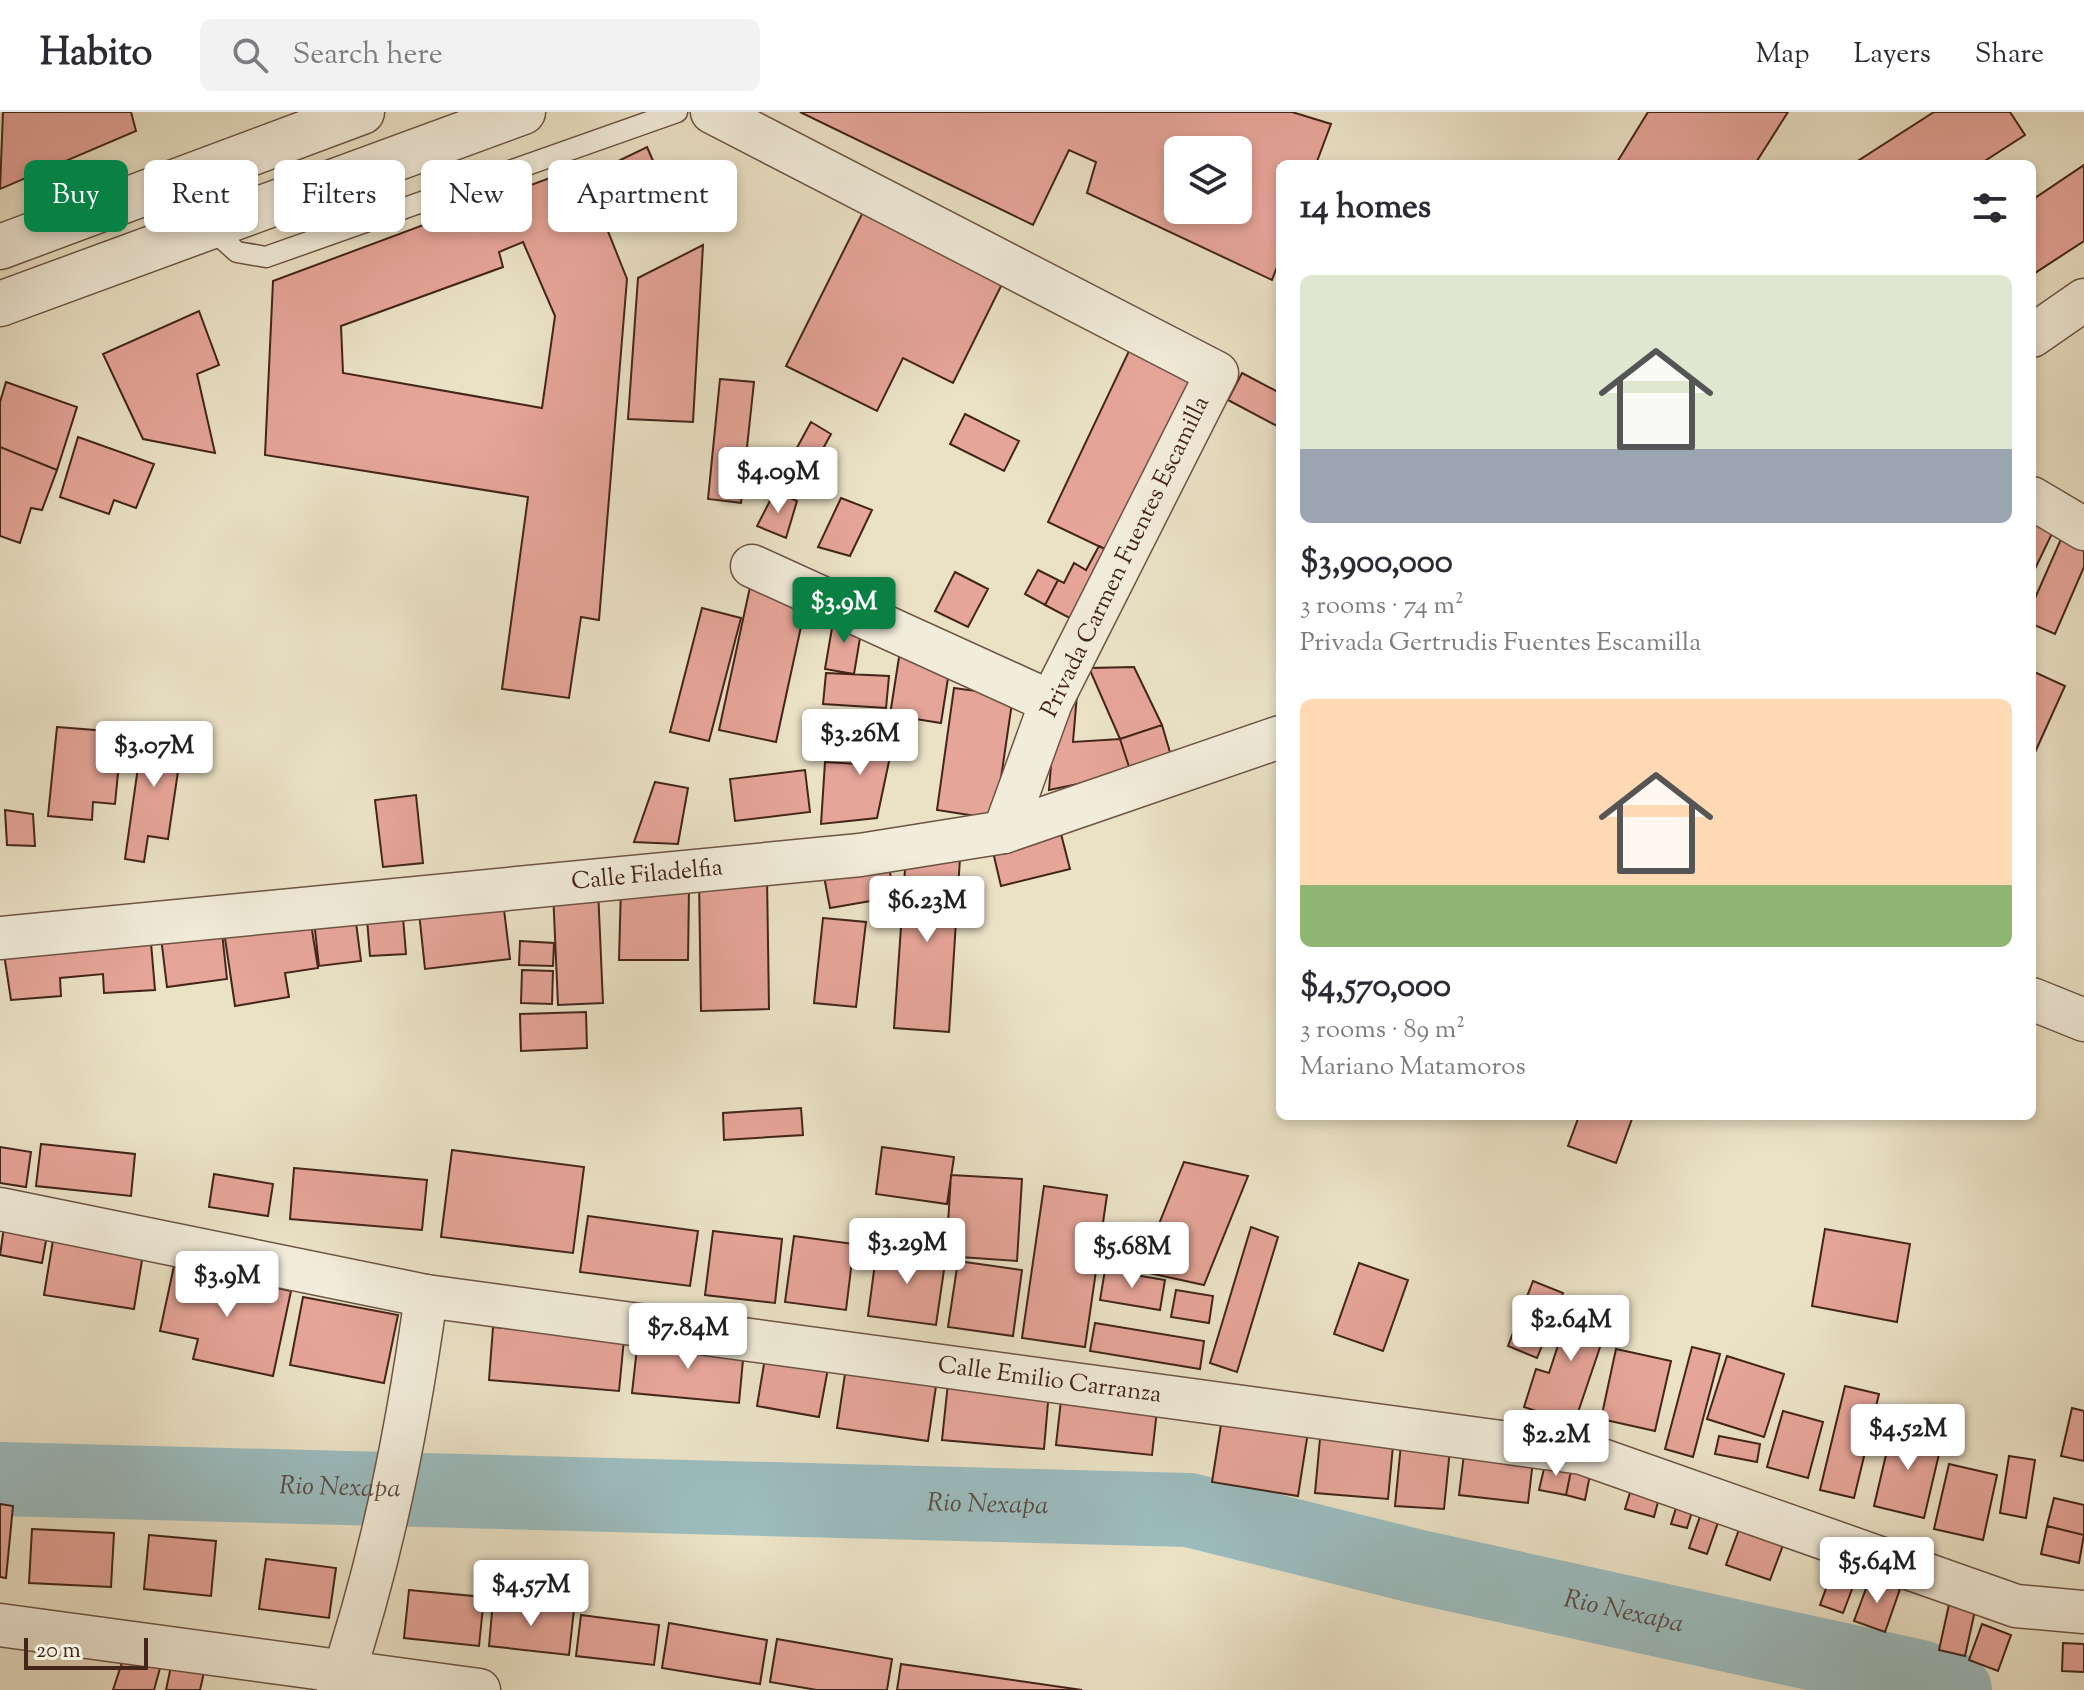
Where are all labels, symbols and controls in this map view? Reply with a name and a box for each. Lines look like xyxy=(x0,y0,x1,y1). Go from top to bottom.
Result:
search box xyxy=(200,19,760,91)
text: Habito xyxy=(40,28,152,82)
icon: search xyxy=(228,33,272,77)
text: Search here xyxy=(292,34,443,77)
text: Map xyxy=(1756,35,1809,75)
text: Layers xyxy=(1853,35,1931,75)
text: Share xyxy=(1975,35,2044,75)
map controls xyxy=(1164,136,1252,224)
button: layers xyxy=(1164,136,1252,224)
chip: Buy xyxy=(24,160,128,232)
chip: Rent xyxy=(144,160,258,232)
chip: Filters xyxy=(274,160,405,232)
chip: New xyxy=(421,160,532,232)
chip: Apartment xyxy=(548,160,737,232)
text: 14 homes xyxy=(1300,184,1431,233)
icon: filters xyxy=(1968,186,2012,230)
icon: home xyxy=(1584,327,1728,471)
street label: Privada Carmen Fuentes Escamilla xyxy=(1033,391,1219,723)
pin: $4.09M xyxy=(713,447,843,515)
text: $4.09M xyxy=(736,454,820,491)
text: $3,900,000 xyxy=(1300,539,1453,588)
pin: $3.9M xyxy=(788,577,900,645)
text: $3.9M xyxy=(811,584,877,621)
text: 3 rooms · 74 m² xyxy=(1300,588,1464,625)
text: Privada Gertrudis Fuentes Escamilla xyxy=(1300,625,1701,662)
pin: $3.26M xyxy=(795,709,925,777)
text: $3.26M xyxy=(820,716,900,753)
pin: $3.07M xyxy=(89,721,219,789)
text: $3.07M xyxy=(114,728,194,765)
icon: home xyxy=(1584,751,1728,895)
street label: Calle Filadelfia xyxy=(570,851,724,900)
pin: $6.23M xyxy=(862,876,992,944)
text: $6.23M xyxy=(887,883,967,920)
text: $4,570,000 xyxy=(1300,963,1451,1012)
text: 3 rooms · 89 m² xyxy=(1300,1012,1465,1049)
text: Mariano Matamoros xyxy=(1300,1049,1526,1086)
pin: $3.29M xyxy=(842,1218,972,1286)
pin: $5.68M xyxy=(1067,1222,1197,1290)
text: $3.29M xyxy=(867,1225,947,1262)
text: $5.68M xyxy=(1093,1229,1171,1266)
pin: $3.9M xyxy=(171,1251,283,1319)
text: $3.9M xyxy=(194,1258,260,1295)
pin: $2.64M xyxy=(1506,1295,1636,1363)
text: $2.64M xyxy=(1530,1302,1612,1339)
pin: $7.84M xyxy=(623,1303,753,1371)
text: $7.84M xyxy=(647,1310,729,1347)
street label: Calle Emilio Carranza xyxy=(935,1349,1164,1413)
pin: $4.52M xyxy=(1843,1404,1973,1472)
pin: $2.2M xyxy=(1500,1410,1612,1478)
text: $4.52M xyxy=(1869,1411,1947,1448)
text: $2.2M xyxy=(1522,1417,1590,1454)
water label: Rio Nexapa xyxy=(279,1468,401,1508)
water label: Rio Nexapa xyxy=(926,1485,1049,1525)
pin: $5.64M xyxy=(1812,1537,1942,1605)
text: $5.64M xyxy=(1838,1544,1916,1581)
pin: $4.57M xyxy=(466,1560,596,1628)
text: $4.57M xyxy=(492,1567,570,1604)
water label: Rio Nexapa xyxy=(1560,1581,1687,1643)
scale bar xyxy=(24,1634,148,1670)
text: 20 m xyxy=(36,1636,81,1668)

